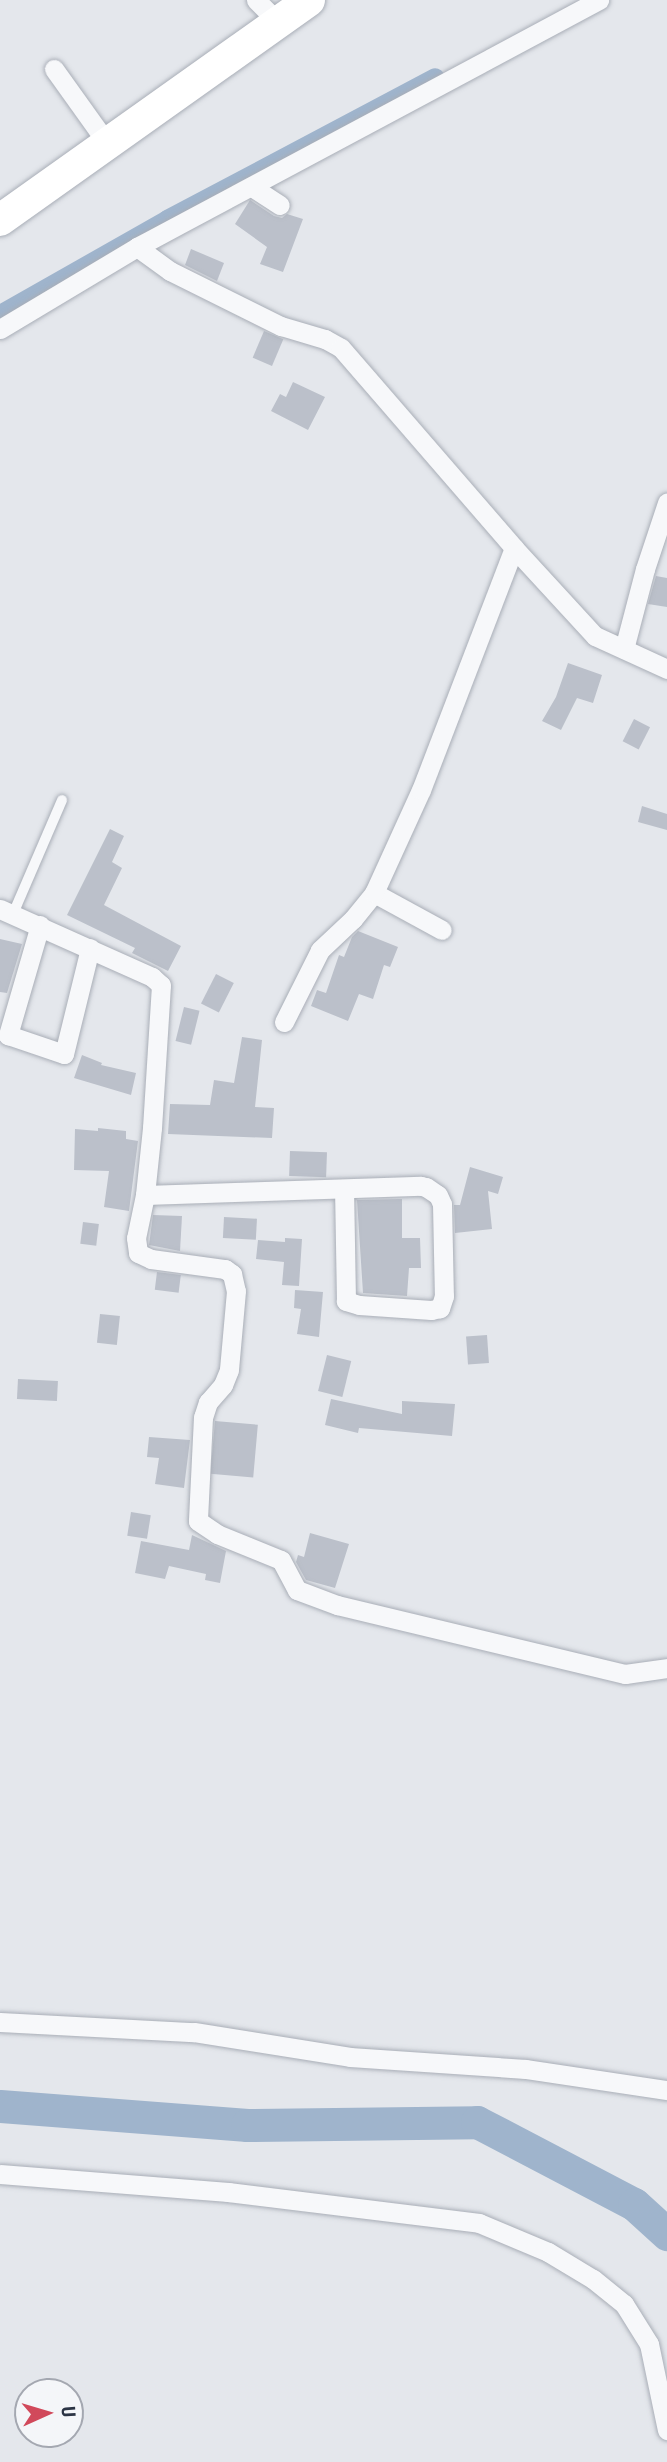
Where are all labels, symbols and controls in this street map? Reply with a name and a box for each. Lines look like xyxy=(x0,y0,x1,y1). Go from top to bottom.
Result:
north arrow xyxy=(14,2378,84,2448)
text: U xyxy=(57,2405,80,2418)

